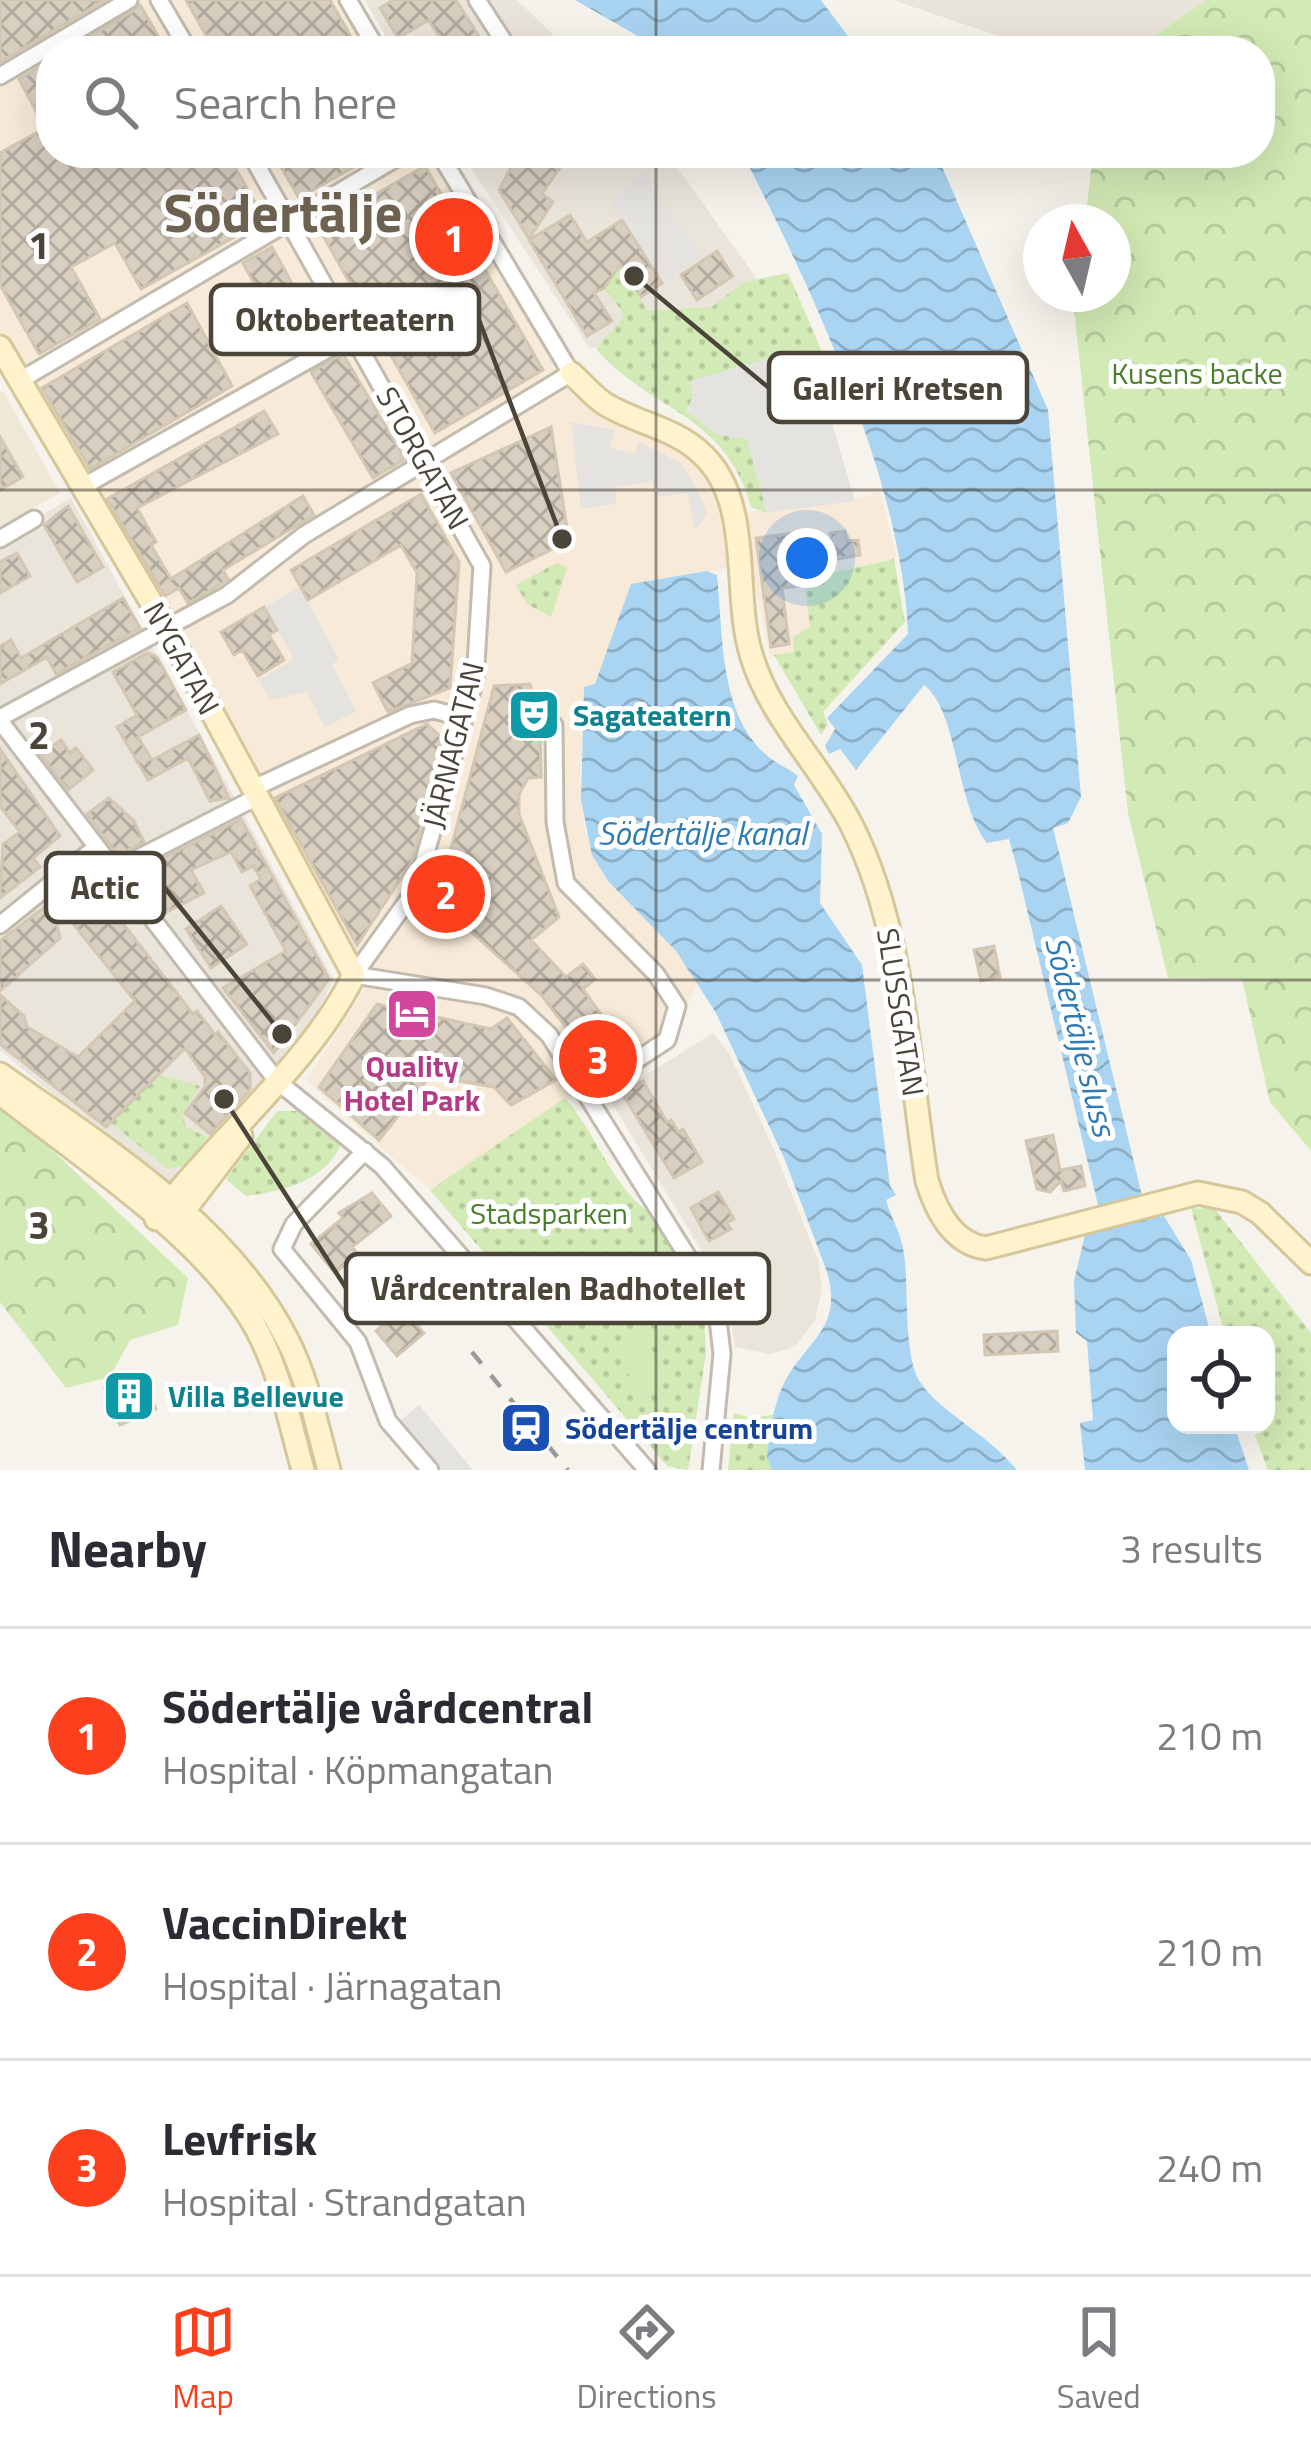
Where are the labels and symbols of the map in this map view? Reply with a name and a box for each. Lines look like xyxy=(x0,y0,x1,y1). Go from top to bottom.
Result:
district label: Södertälje xyxy=(164,171,402,253)
pin: 1 xyxy=(415,192,493,282)
north arrow xyxy=(1023,204,1131,312)
text: 1 xyxy=(28,215,50,274)
callout: Oktoberteatern xyxy=(211,285,479,354)
text: Oktoberteatern xyxy=(235,294,455,344)
park label: Kusens backe xyxy=(1111,350,1283,396)
callout: Galleri Kretsen xyxy=(769,353,1027,422)
text: Galleri Kretsen xyxy=(793,363,1003,413)
street label: STORGATAN xyxy=(365,378,481,538)
your location xyxy=(777,528,837,588)
street label: NYGATAN xyxy=(132,593,232,723)
street label: JÄRNAGATAN xyxy=(410,657,496,833)
theatre icon: Sagateatern xyxy=(506,687,562,743)
place label: Sagateatern xyxy=(573,692,732,738)
text: 2 xyxy=(28,705,50,764)
water label: Södertälje kanal xyxy=(597,808,810,858)
pin: 2 xyxy=(407,849,485,939)
callout: Actic xyxy=(46,853,164,922)
text: Actic xyxy=(70,862,140,912)
street label: SLUSSGATAN xyxy=(865,925,937,1099)
water label: Södertälje sluss xyxy=(1032,931,1130,1143)
hotel icon: Quality Hotel Park xyxy=(384,986,440,1042)
pin: 3 xyxy=(559,1014,637,1104)
place label: Quality Hotel Park xyxy=(344,1043,481,1123)
park label: Stadsparken xyxy=(470,1190,628,1236)
text: 3 xyxy=(28,1195,50,1254)
callout: Vårdcentralen Badhotellet xyxy=(346,1254,769,1323)
text: Vårdcentralen Badhotellet xyxy=(371,1263,745,1313)
building icon: Villa Bellevue xyxy=(101,1368,157,1424)
place label: Villa Bellevue xyxy=(168,1373,344,1419)
station icon: Södertälje centrum xyxy=(498,1400,554,1456)
place label: Södertälje centrum xyxy=(565,1405,813,1451)

